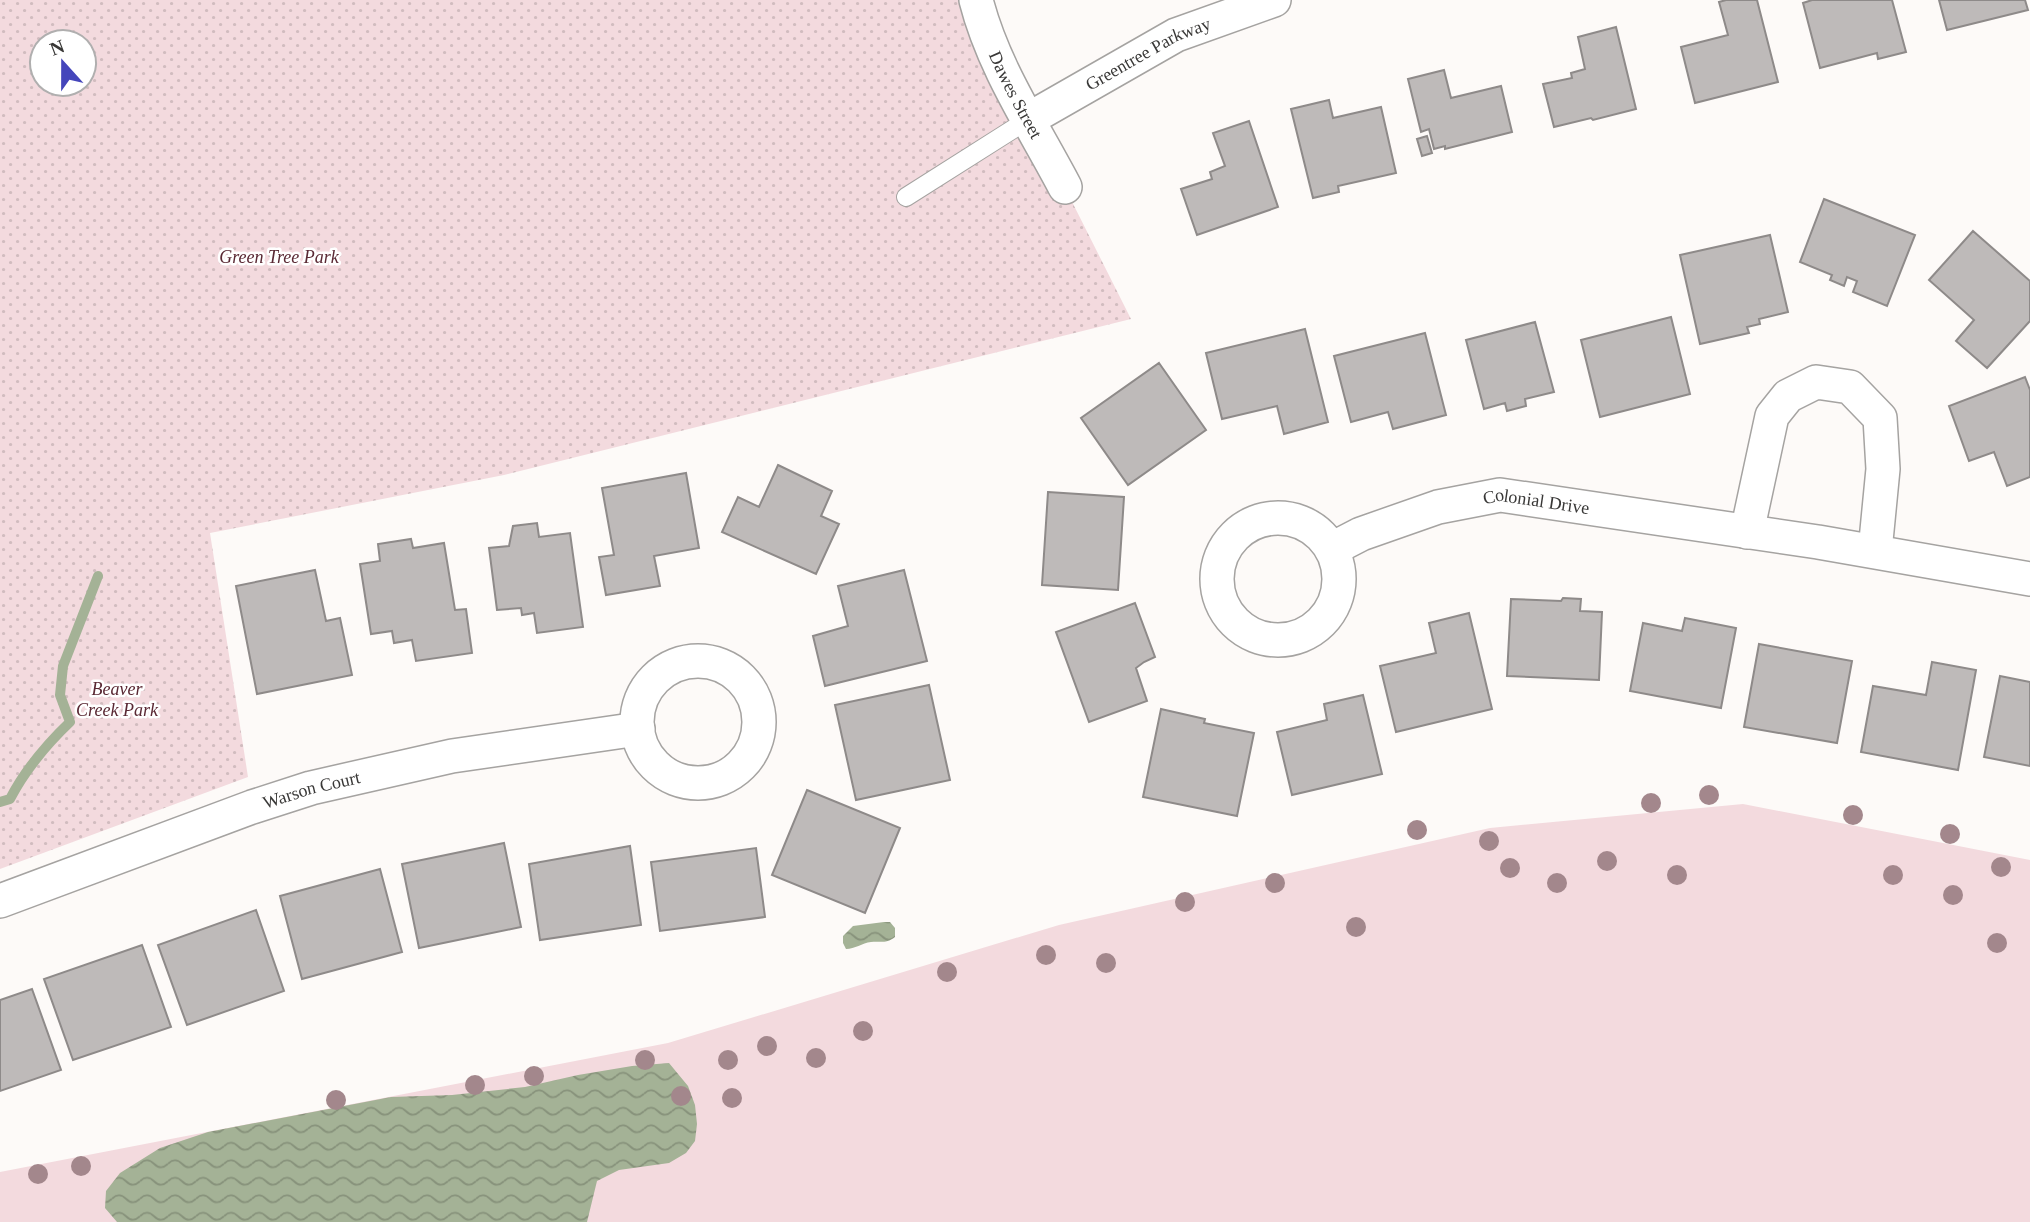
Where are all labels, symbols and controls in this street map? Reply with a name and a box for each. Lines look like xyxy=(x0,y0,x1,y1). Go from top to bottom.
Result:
street label: Greentree Parkway xyxy=(1082,13,1213,95)
north arrow xyxy=(28,28,98,98)
text: N xyxy=(47,35,68,60)
street label: Dawes Street xyxy=(985,48,1046,142)
park label: Green Tree Park xyxy=(219,247,340,267)
street label: Colonial Drive xyxy=(1481,484,1591,518)
park label: Beaver Creek Park xyxy=(76,679,159,720)
street label: Warson Court xyxy=(260,767,362,813)

